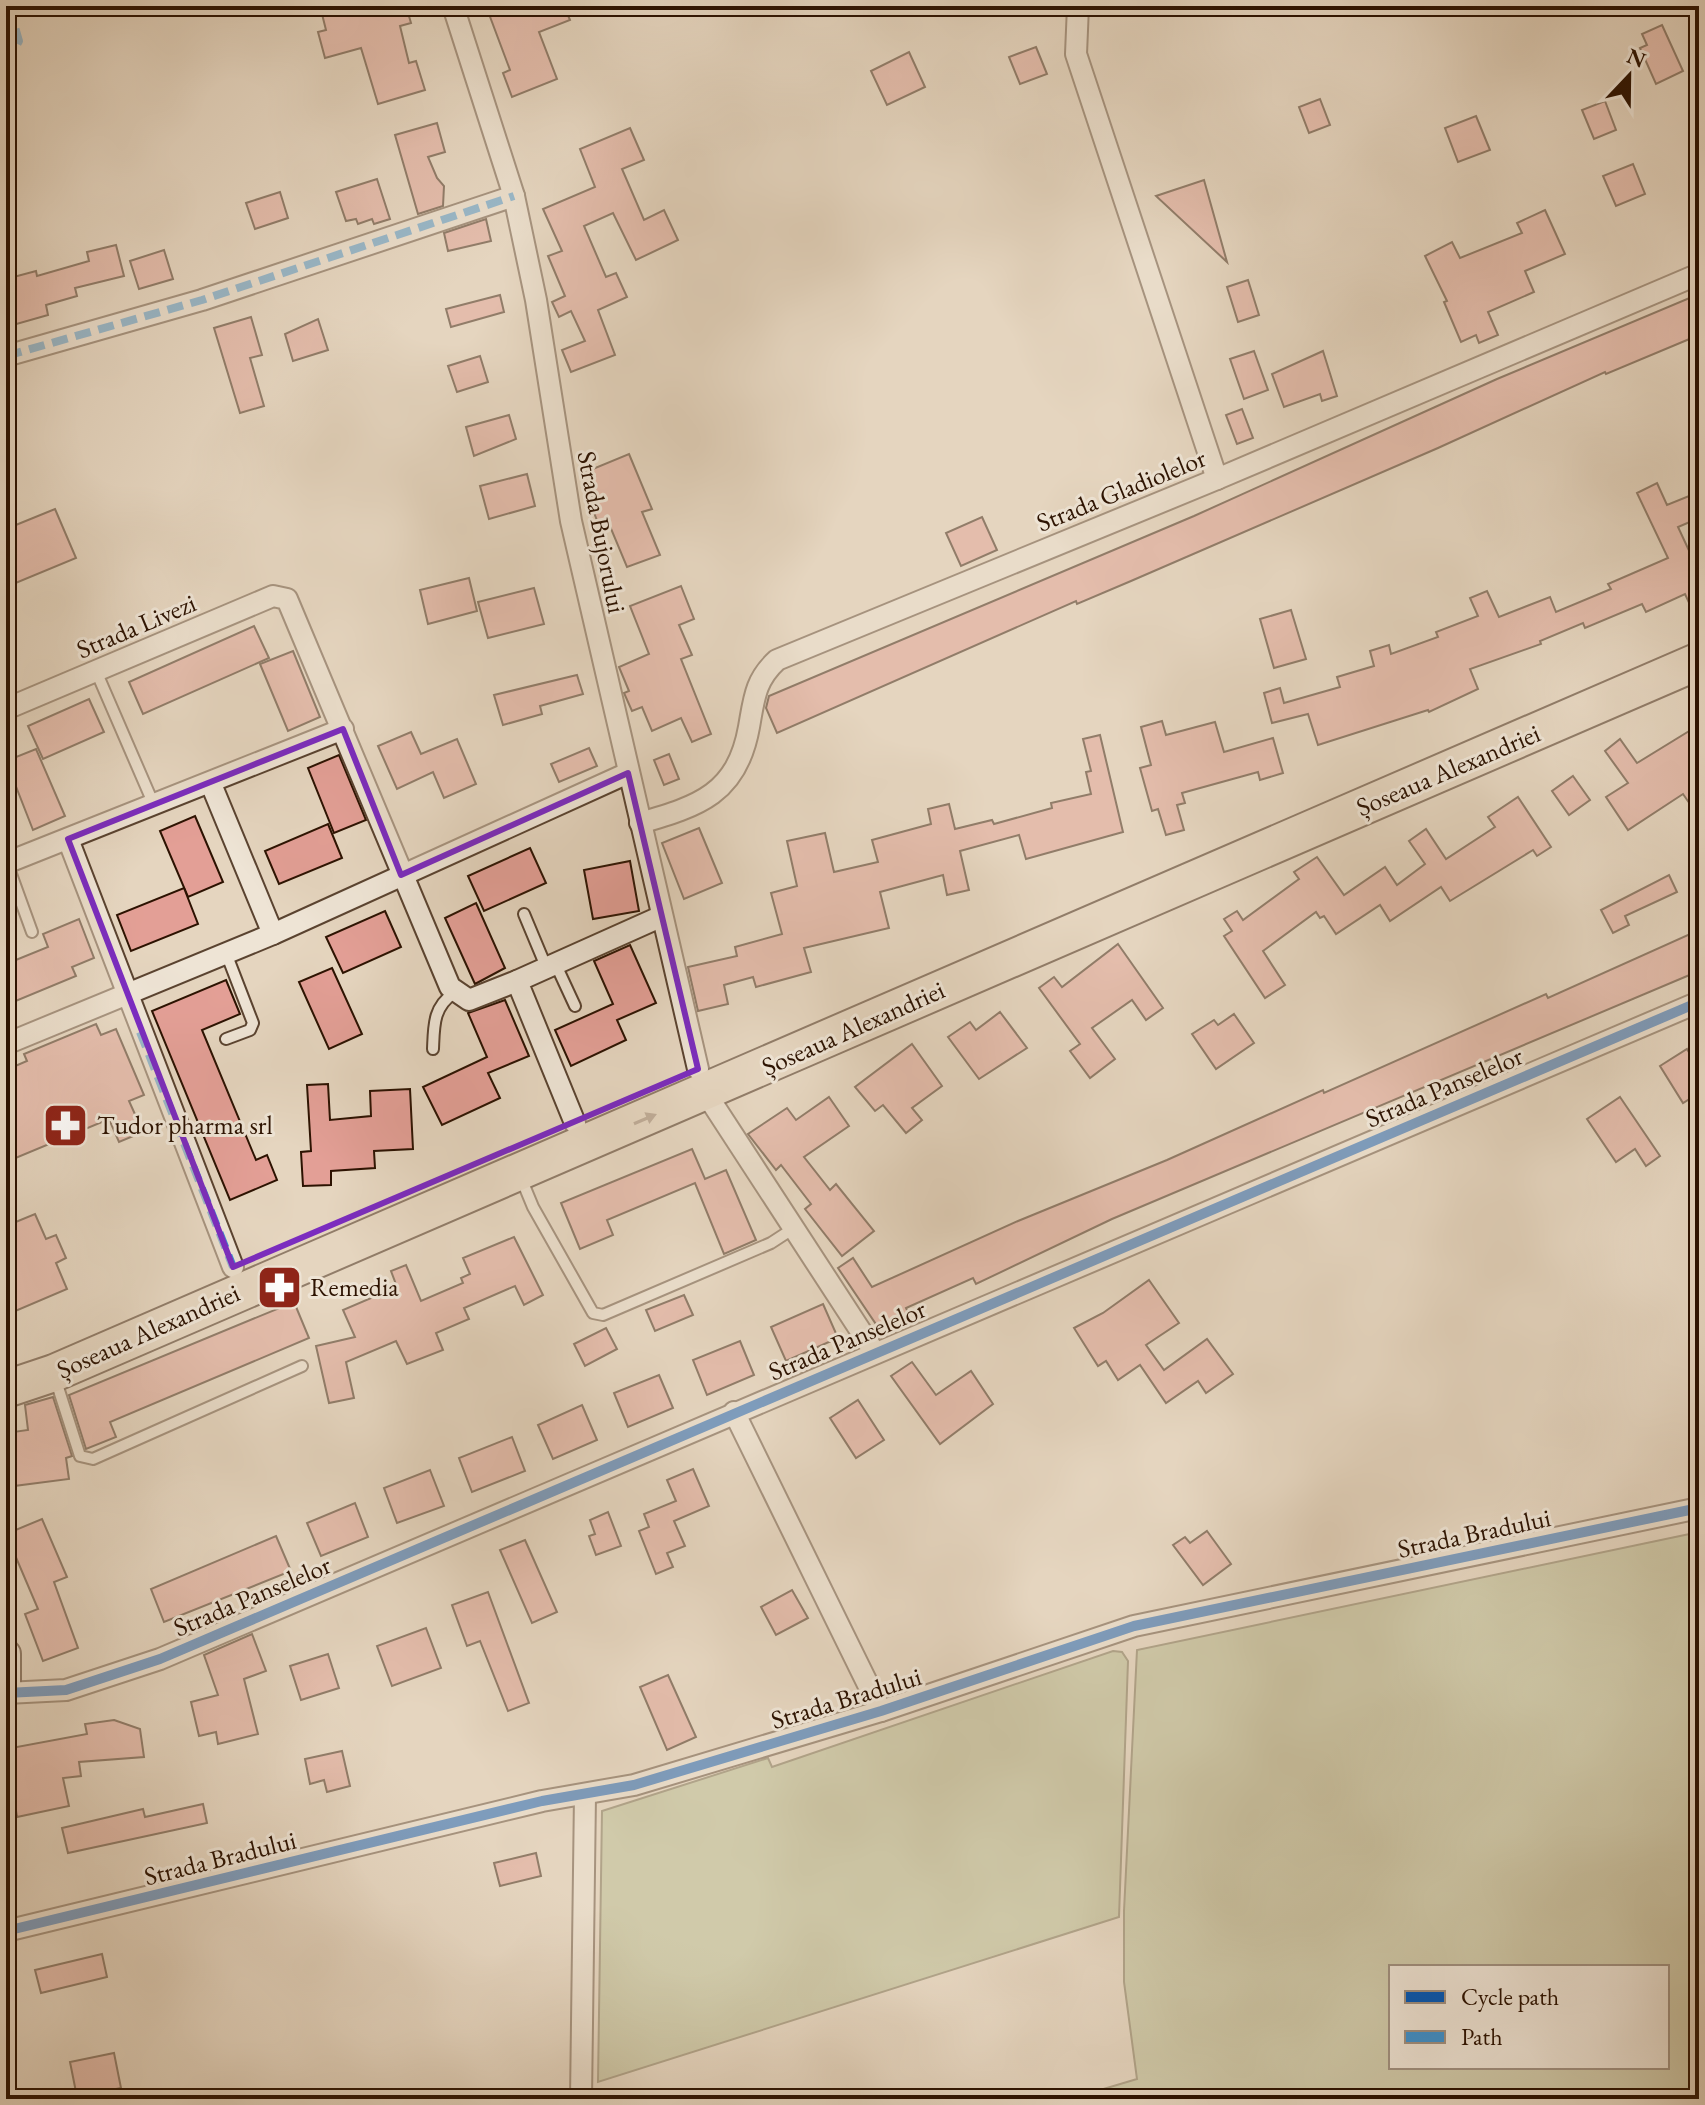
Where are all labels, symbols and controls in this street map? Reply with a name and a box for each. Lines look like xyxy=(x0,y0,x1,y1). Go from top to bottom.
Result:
north arrow xyxy=(1589,36,1669,116)
text: N xyxy=(1623,41,1650,75)
street label: Strada Gladiolelor xyxy=(1031,440,1211,539)
street label: Strada Bujorului xyxy=(570,448,634,616)
street label: Strada Livezi xyxy=(71,586,201,666)
street label: Șoseaua Alexandriei xyxy=(1351,716,1545,824)
street label: Șoseaua Alexandriei xyxy=(756,972,950,1084)
street label: Strada Panselelor xyxy=(1360,1038,1528,1135)
pharmacy icon: Tudor pharma srl xyxy=(42,1101,90,1149)
place label: Tudor pharma srl xyxy=(97,1108,273,1142)
one-way arrow xyxy=(633,1112,657,1125)
pharmacy icon: Remedia xyxy=(255,1263,303,1311)
place label: Remedia xyxy=(310,1270,399,1304)
street label: Șoseaua Alexandriei xyxy=(51,1275,245,1387)
street label: Strada Panselelor xyxy=(763,1291,931,1388)
street label: Strada Bradului xyxy=(1394,1500,1554,1566)
street label: Strada Panselelor xyxy=(168,1547,336,1644)
street label: Strada Bradului xyxy=(767,1659,925,1737)
street label: Strada Bradului xyxy=(140,1823,300,1893)
legend xyxy=(1389,1965,1669,2069)
text: Cycle path xyxy=(1461,1981,1559,2012)
text: Path xyxy=(1461,2021,1503,2052)

